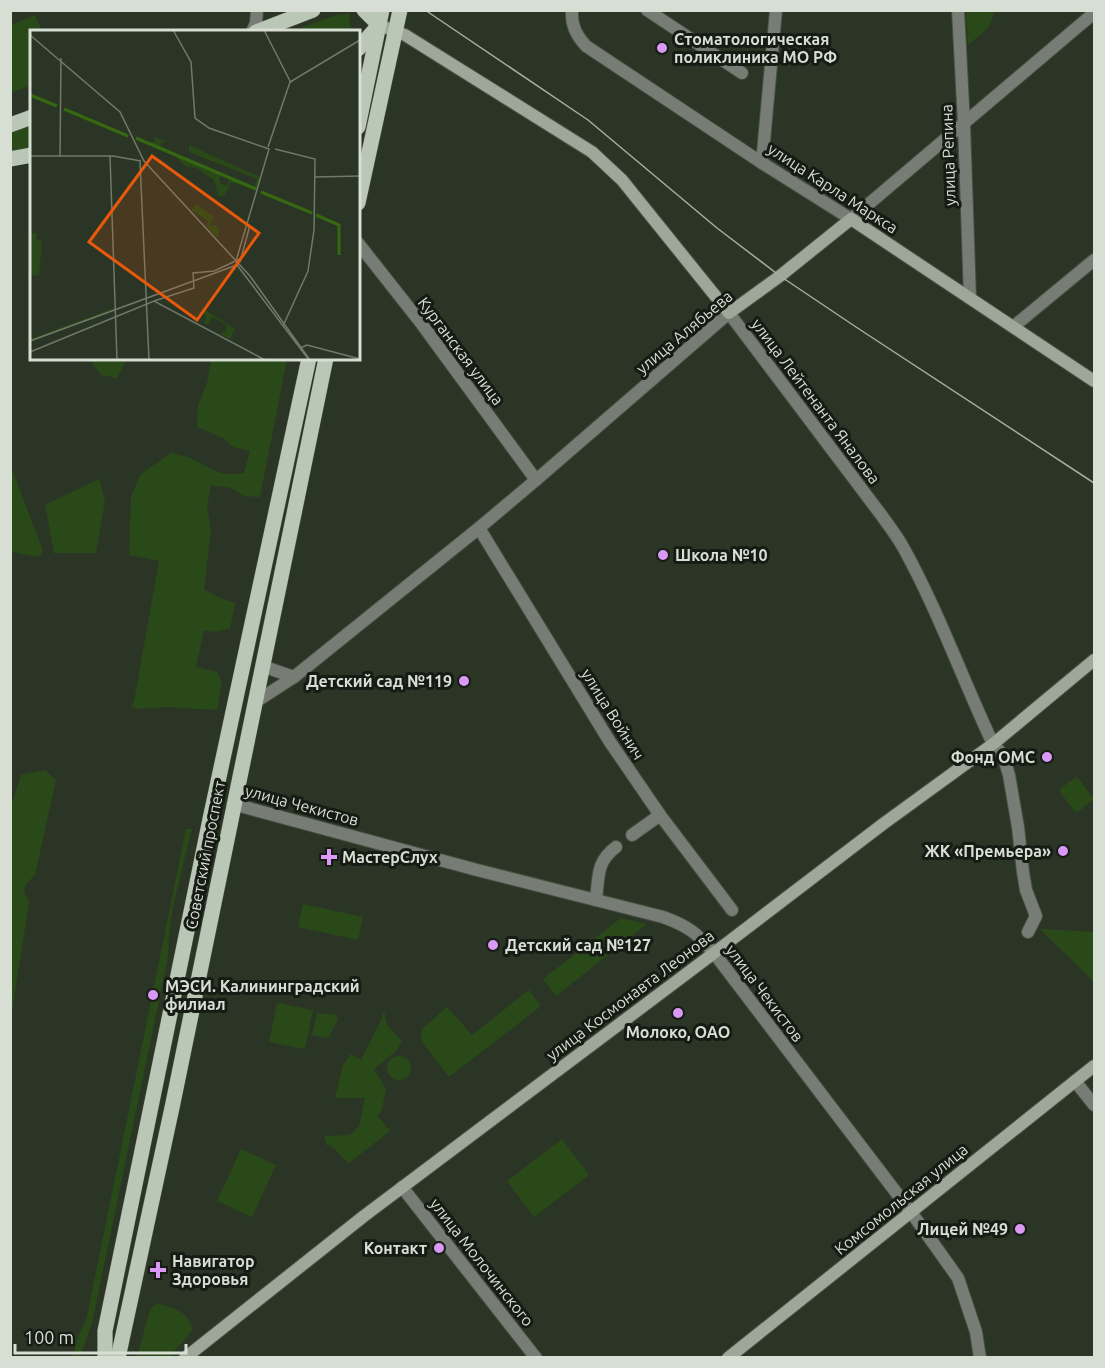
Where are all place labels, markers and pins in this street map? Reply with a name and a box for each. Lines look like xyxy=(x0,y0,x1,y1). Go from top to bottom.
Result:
place label: Стоматологическая поликлиника МО РФ xyxy=(674,30,837,66)
marker: Стоматологическая поликлиника МО РФ xyxy=(655,41,669,55)
place label: Школа №10 xyxy=(675,546,768,564)
marker: Школа №10 xyxy=(656,548,670,562)
place label: Детский сад №119 xyxy=(306,672,452,690)
marker: Детский сад №119 xyxy=(457,674,471,688)
place label: Фонд ОМС xyxy=(951,748,1035,766)
marker: Фонд ОМС xyxy=(1040,750,1054,764)
place label: ЖК «Премьера» xyxy=(925,842,1051,860)
marker: ЖК «Премьера» xyxy=(1056,844,1070,858)
marker: МастерСлух xyxy=(320,848,338,866)
place label: МастерСлух xyxy=(342,848,438,866)
place label: Детский сад №127 xyxy=(505,936,651,954)
marker: Детский сад №127 xyxy=(486,938,500,952)
place label: МЭСИ. Калининградский филиал xyxy=(165,977,360,1013)
marker: МЭСИ. Калининградский филиал xyxy=(146,988,160,1002)
marker: Молоко, ОАО xyxy=(671,1006,685,1020)
place label: Молоко, ОАО xyxy=(626,1023,730,1041)
place label: Лицей №49 xyxy=(917,1220,1008,1238)
marker: Лицей №49 xyxy=(1013,1222,1027,1236)
place label: Контакт xyxy=(364,1239,427,1257)
marker: Контакт xyxy=(432,1241,446,1255)
place label: Навигатор Здоровья xyxy=(172,1252,255,1288)
marker: Навигатор Здоровья xyxy=(149,1261,167,1279)

